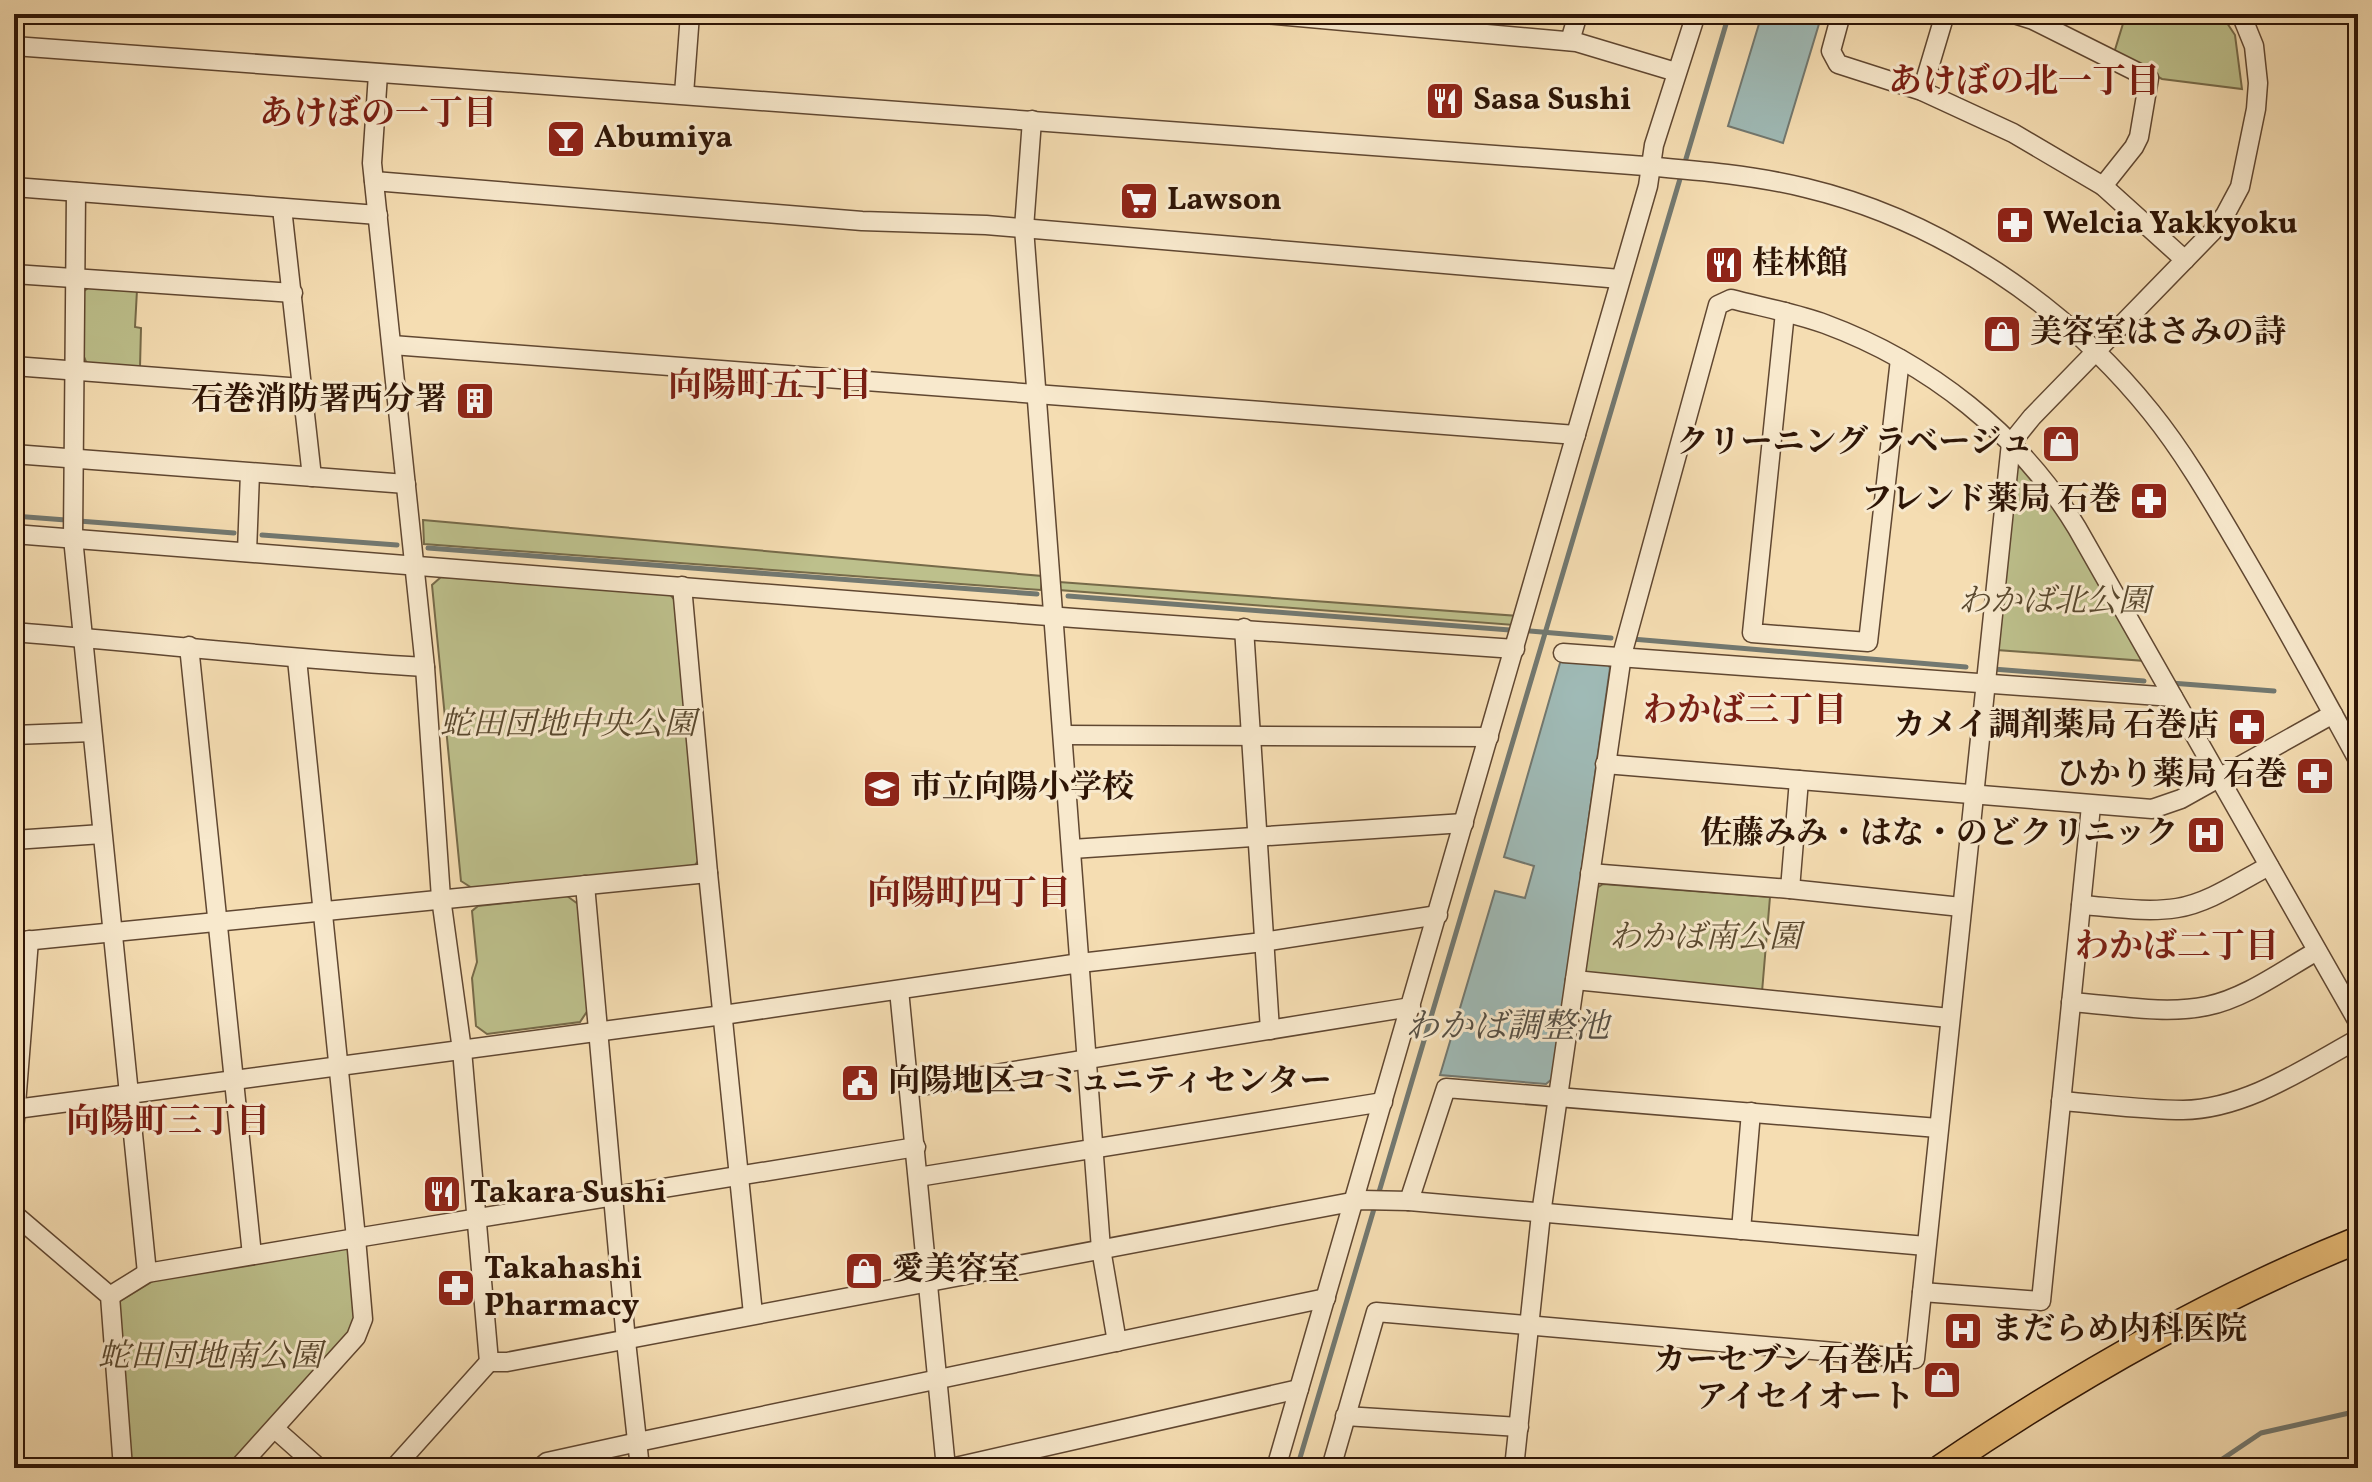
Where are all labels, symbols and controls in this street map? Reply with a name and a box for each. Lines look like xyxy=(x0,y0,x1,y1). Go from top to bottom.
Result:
district label: あけぼの北一丁目 xyxy=(1888,60,2160,107)
place label: Sasa Sushi xyxy=(1473,79,1631,123)
restaurant icon: Sasa Sushi xyxy=(1424,80,1466,122)
district label: あけぼの一丁目 xyxy=(259,92,497,139)
place label: Abumiya xyxy=(594,117,733,161)
bar icon: Abumiya xyxy=(545,118,587,160)
place label: Lawson xyxy=(1167,179,1282,223)
supermarket icon: Lawson xyxy=(1118,180,1160,222)
place label: Welcia Yakkyoku xyxy=(2043,203,2298,247)
pharmacy icon: Welcia Yakkyoku xyxy=(1994,204,2036,246)
place label: 桂林館 xyxy=(1752,243,1848,287)
restaurant icon: 桂林館 xyxy=(1703,244,1745,286)
place label: 美容室はさみの詩 xyxy=(2030,312,2286,356)
shop icon: 美容室はさみの詩 xyxy=(1981,313,2023,355)
district label: 向陽町五丁目 xyxy=(668,364,872,411)
place label: 石巻消防署西分署 xyxy=(191,379,447,423)
building icon: 石巻消防署西分署 xyxy=(454,380,496,422)
place label: クリーニング ラベージュ xyxy=(1677,422,2033,466)
shop icon: クリーニング ラベージュ xyxy=(2040,423,2082,465)
place label: フレンド薬局 石巻 xyxy=(1861,479,2121,523)
pharmacy icon: フレンド薬局 石巻 xyxy=(2128,480,2170,522)
park label: わかば北公園 xyxy=(1958,581,2155,625)
district label: わかば三丁目 xyxy=(1643,689,1847,736)
park label: 蛇田団地中央公園 xyxy=(440,704,701,748)
place label: カメイ調剤薬局 石巻店 xyxy=(1893,705,2219,749)
pharmacy icon: カメイ調剤薬局 石巻店 xyxy=(2226,706,2268,748)
place label: ひかり薬局 石巻 xyxy=(2057,754,2287,798)
pharmacy icon: ひかり薬局 石巻 xyxy=(2294,755,2336,797)
place label: 市立向陽小学校 xyxy=(910,767,1134,811)
school or university icon: 市立向陽小学校 xyxy=(861,768,903,810)
place label: 佐藤みみ・はな・のどクリニック xyxy=(1700,813,2178,857)
hospital icon: 佐藤みみ・はな・のどクリニック xyxy=(2185,814,2227,856)
district label: 向陽町四丁目 xyxy=(867,872,1071,919)
park label: わかば南公園 xyxy=(1609,917,1806,961)
district label: わかば二丁目 xyxy=(2075,925,2279,972)
water label: わかば調整池 xyxy=(1405,1005,1613,1052)
place label: 向陽地区コミュニティセンター xyxy=(888,1061,1332,1105)
public building icon: 向陽地区コミュニティセンター xyxy=(839,1062,881,1104)
district label: 向陽町三丁目 xyxy=(66,1100,270,1147)
place label: Takara Sushi xyxy=(470,1172,666,1216)
restaurant icon: Takara Sushi xyxy=(421,1173,463,1215)
place label: Takahashi Pharmacy xyxy=(484,1248,642,1329)
place label: 愛美容室 xyxy=(892,1249,1020,1293)
shop icon: 愛美容室 xyxy=(843,1250,885,1292)
pharmacy icon: Takahashi Pharmacy xyxy=(435,1267,477,1309)
place label: まだらめ内科医院 xyxy=(1991,1309,2247,1353)
hospital icon: まだらめ内科医院 xyxy=(1942,1310,1984,1352)
park label: 蛇田団地南公園 xyxy=(98,1336,327,1380)
place label: カーセブン 石巻店 アイセイオート xyxy=(1654,1340,1914,1421)
shop icon: カーセブン 石巻店 アイセイオート xyxy=(1921,1359,1963,1401)

